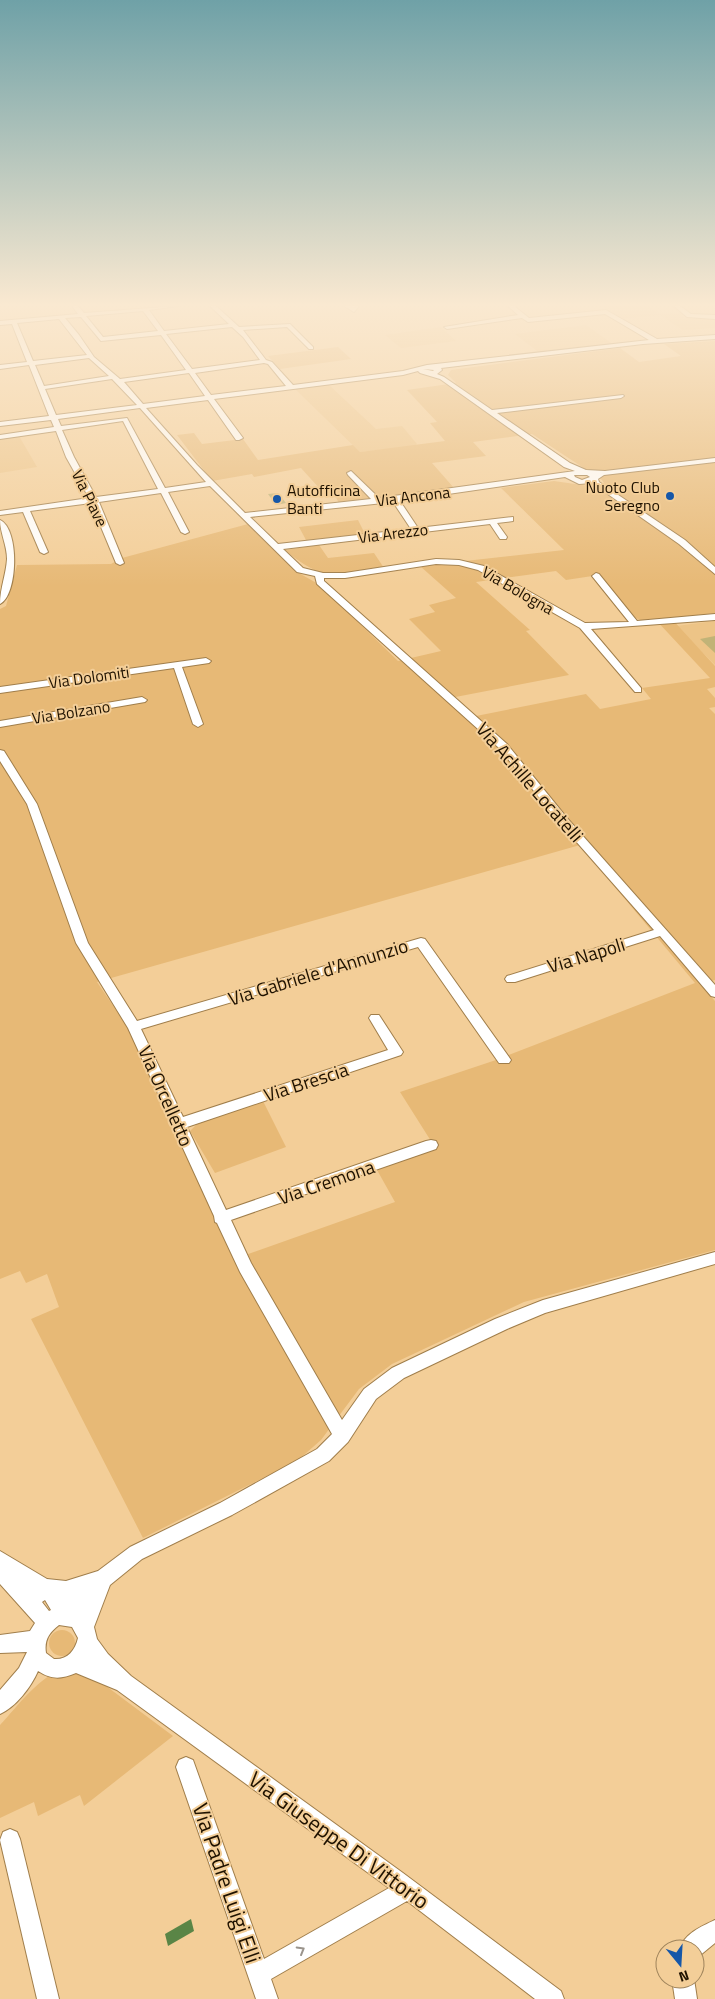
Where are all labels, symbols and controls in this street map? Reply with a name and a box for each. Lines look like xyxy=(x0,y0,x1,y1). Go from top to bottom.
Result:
street label: Via Piave xyxy=(66,465,114,531)
place label: Nuoto Club Seregno xyxy=(585,475,660,517)
place label: Autofficina Banti xyxy=(287,478,360,520)
street label: Via Ancona xyxy=(375,480,451,512)
marker: Nuoto Club Seregno xyxy=(664,490,676,502)
marker: Autofficina Banti xyxy=(271,493,283,505)
street label: Via Arezzo xyxy=(357,517,429,549)
street label: Via Bologna xyxy=(478,560,558,620)
street label: Via Dolomiti xyxy=(47,659,131,695)
street label: Via Bolzano xyxy=(30,694,112,730)
street label: Via Achille Locatelli xyxy=(470,715,591,848)
street label: Via Napoli xyxy=(543,929,628,980)
street label: Via Gabriele d'Annunzio xyxy=(224,930,411,1013)
street label: Via Orcelletto xyxy=(131,1041,202,1151)
street label: Via Brescia xyxy=(260,1054,352,1109)
street label: Via Cremona xyxy=(273,1151,379,1212)
street label: Via Giuseppe Di Vittorio xyxy=(241,1763,437,1917)
street label: Via Padre Luigi Elli xyxy=(184,1798,270,1968)
north arrow xyxy=(655,1939,705,1989)
one-way arrow xyxy=(295,1946,304,1956)
text: N xyxy=(676,1965,692,1988)

